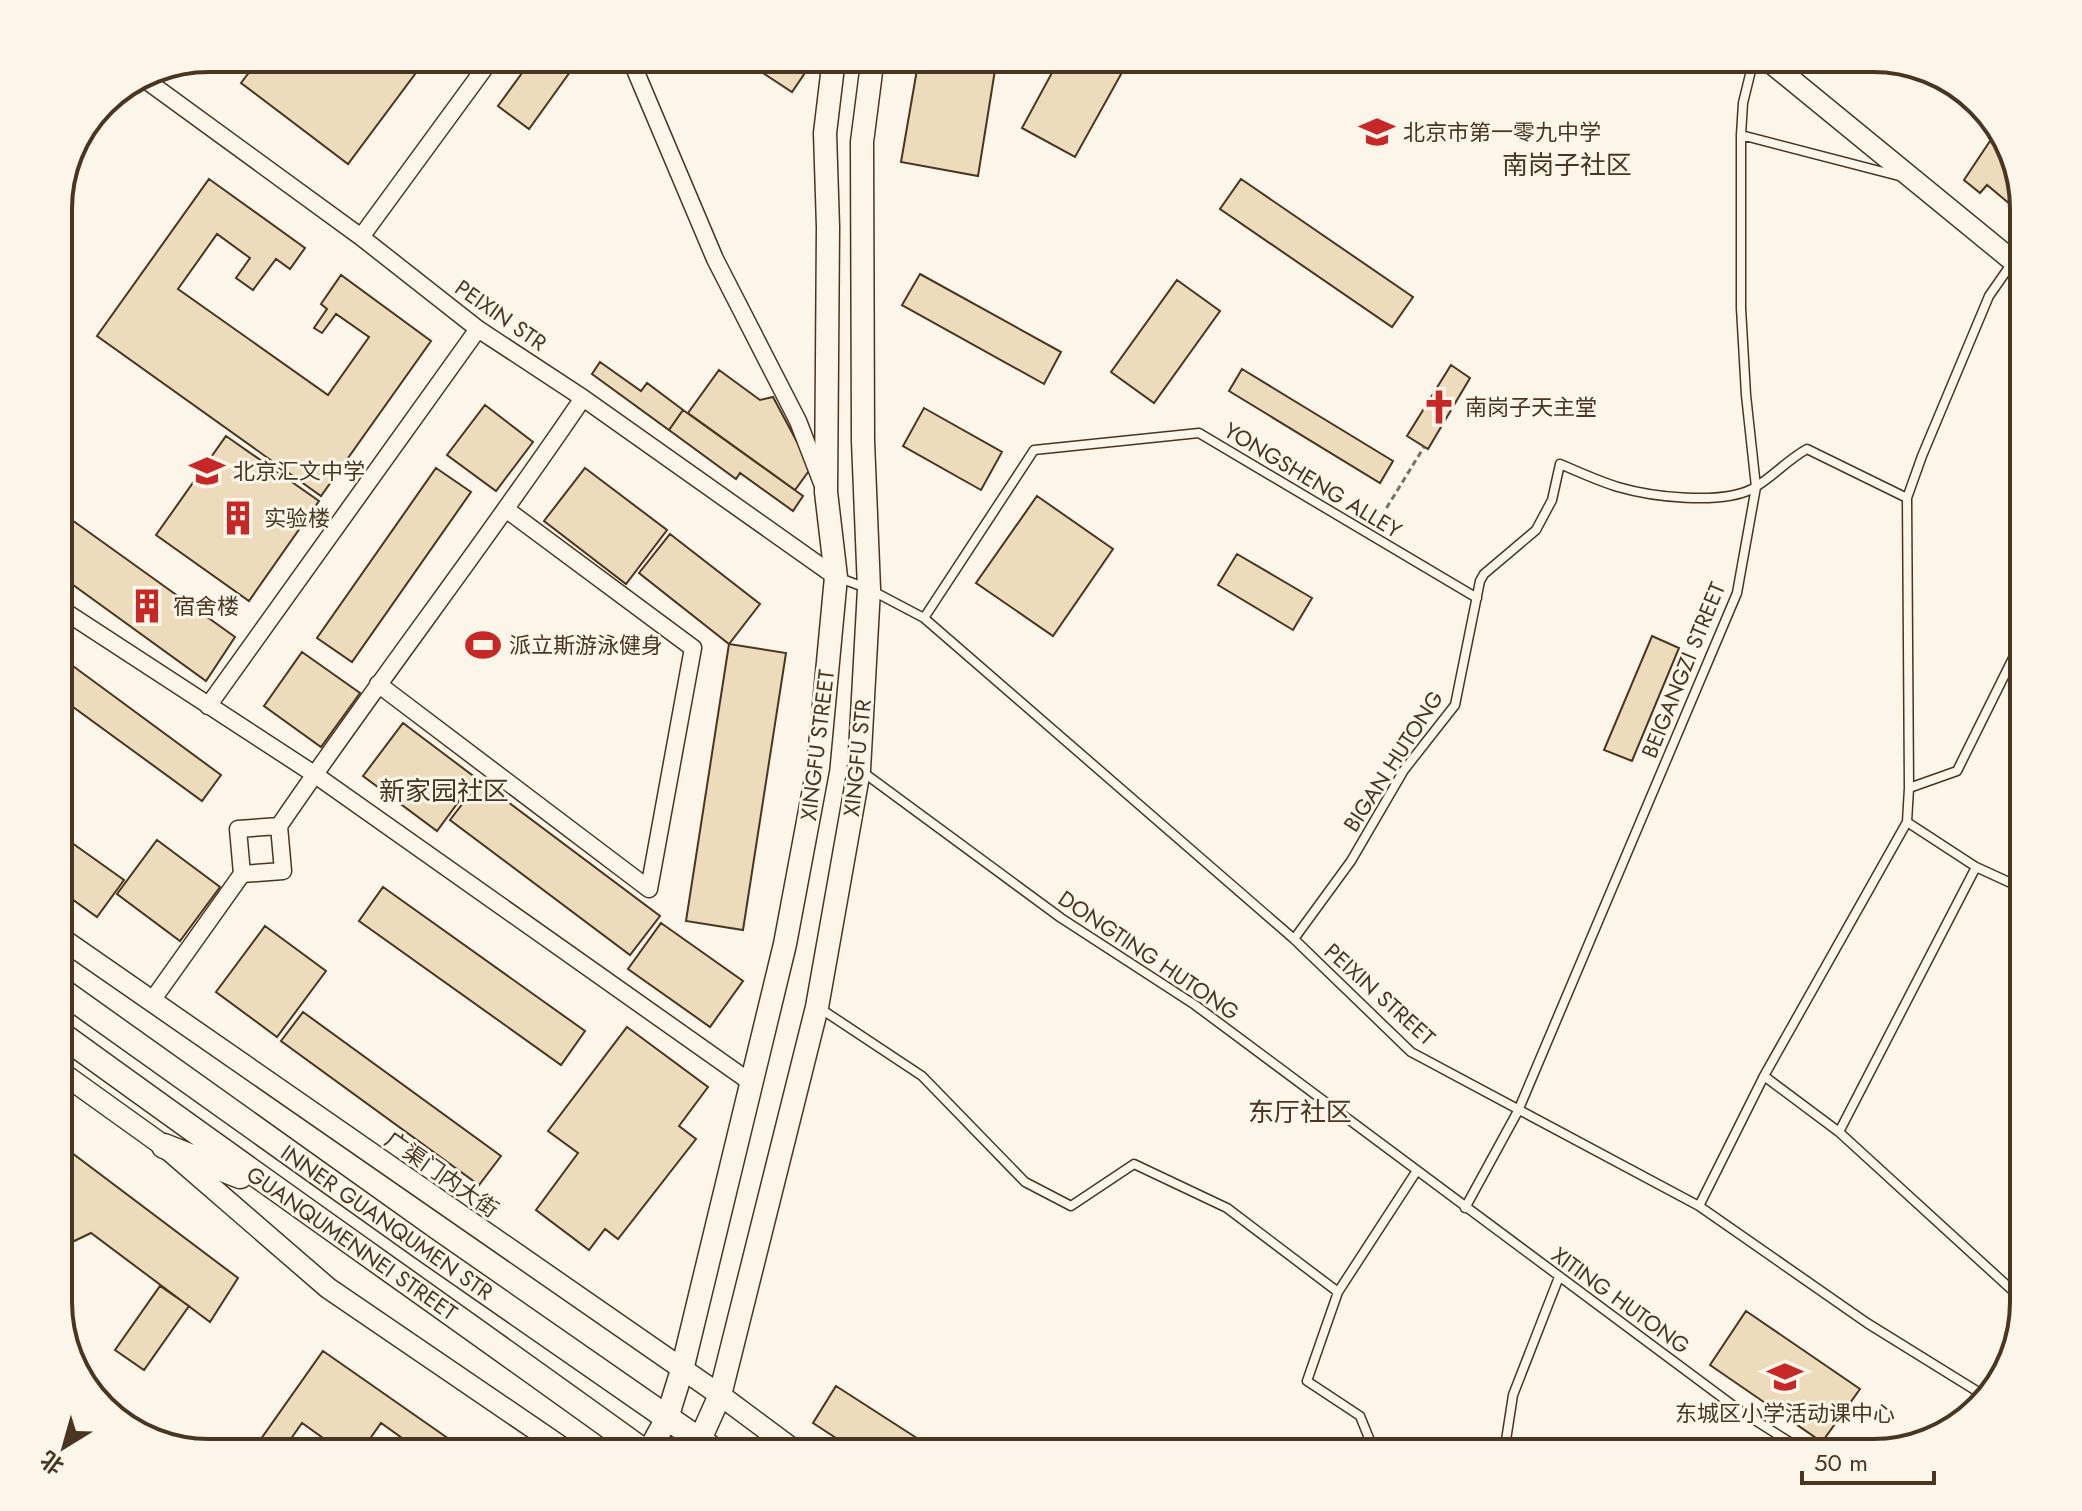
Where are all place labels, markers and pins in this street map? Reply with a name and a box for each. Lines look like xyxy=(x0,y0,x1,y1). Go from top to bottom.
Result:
school or university icon: 北京市第一零九中学 xyxy=(1358,113,1396,151)
place label: 北京市第一零九中学 xyxy=(1403,116,1601,148)
church icon: 南岗子天主堂 xyxy=(1420,388,1458,426)
place label: 南岗子天主堂 xyxy=(1465,391,1597,423)
school or university icon: 北京汇文中学 xyxy=(188,452,226,490)
place label: 北京汇文中学 xyxy=(233,455,365,487)
building icon: 实验楼 xyxy=(219,499,257,537)
place label: 实验楼 xyxy=(264,502,330,534)
building icon: 宿舍楼 xyxy=(128,587,166,625)
place label: 宿舍楼 xyxy=(173,590,239,622)
sports icon: 派立斯游泳健身 xyxy=(464,626,502,664)
place label: 派立斯游泳健身 xyxy=(509,629,663,661)
school or university icon: 东城区小学活动课中心 xyxy=(1766,1358,1804,1396)
place label: 东城区小学活动课中心 xyxy=(1675,1397,1895,1429)

